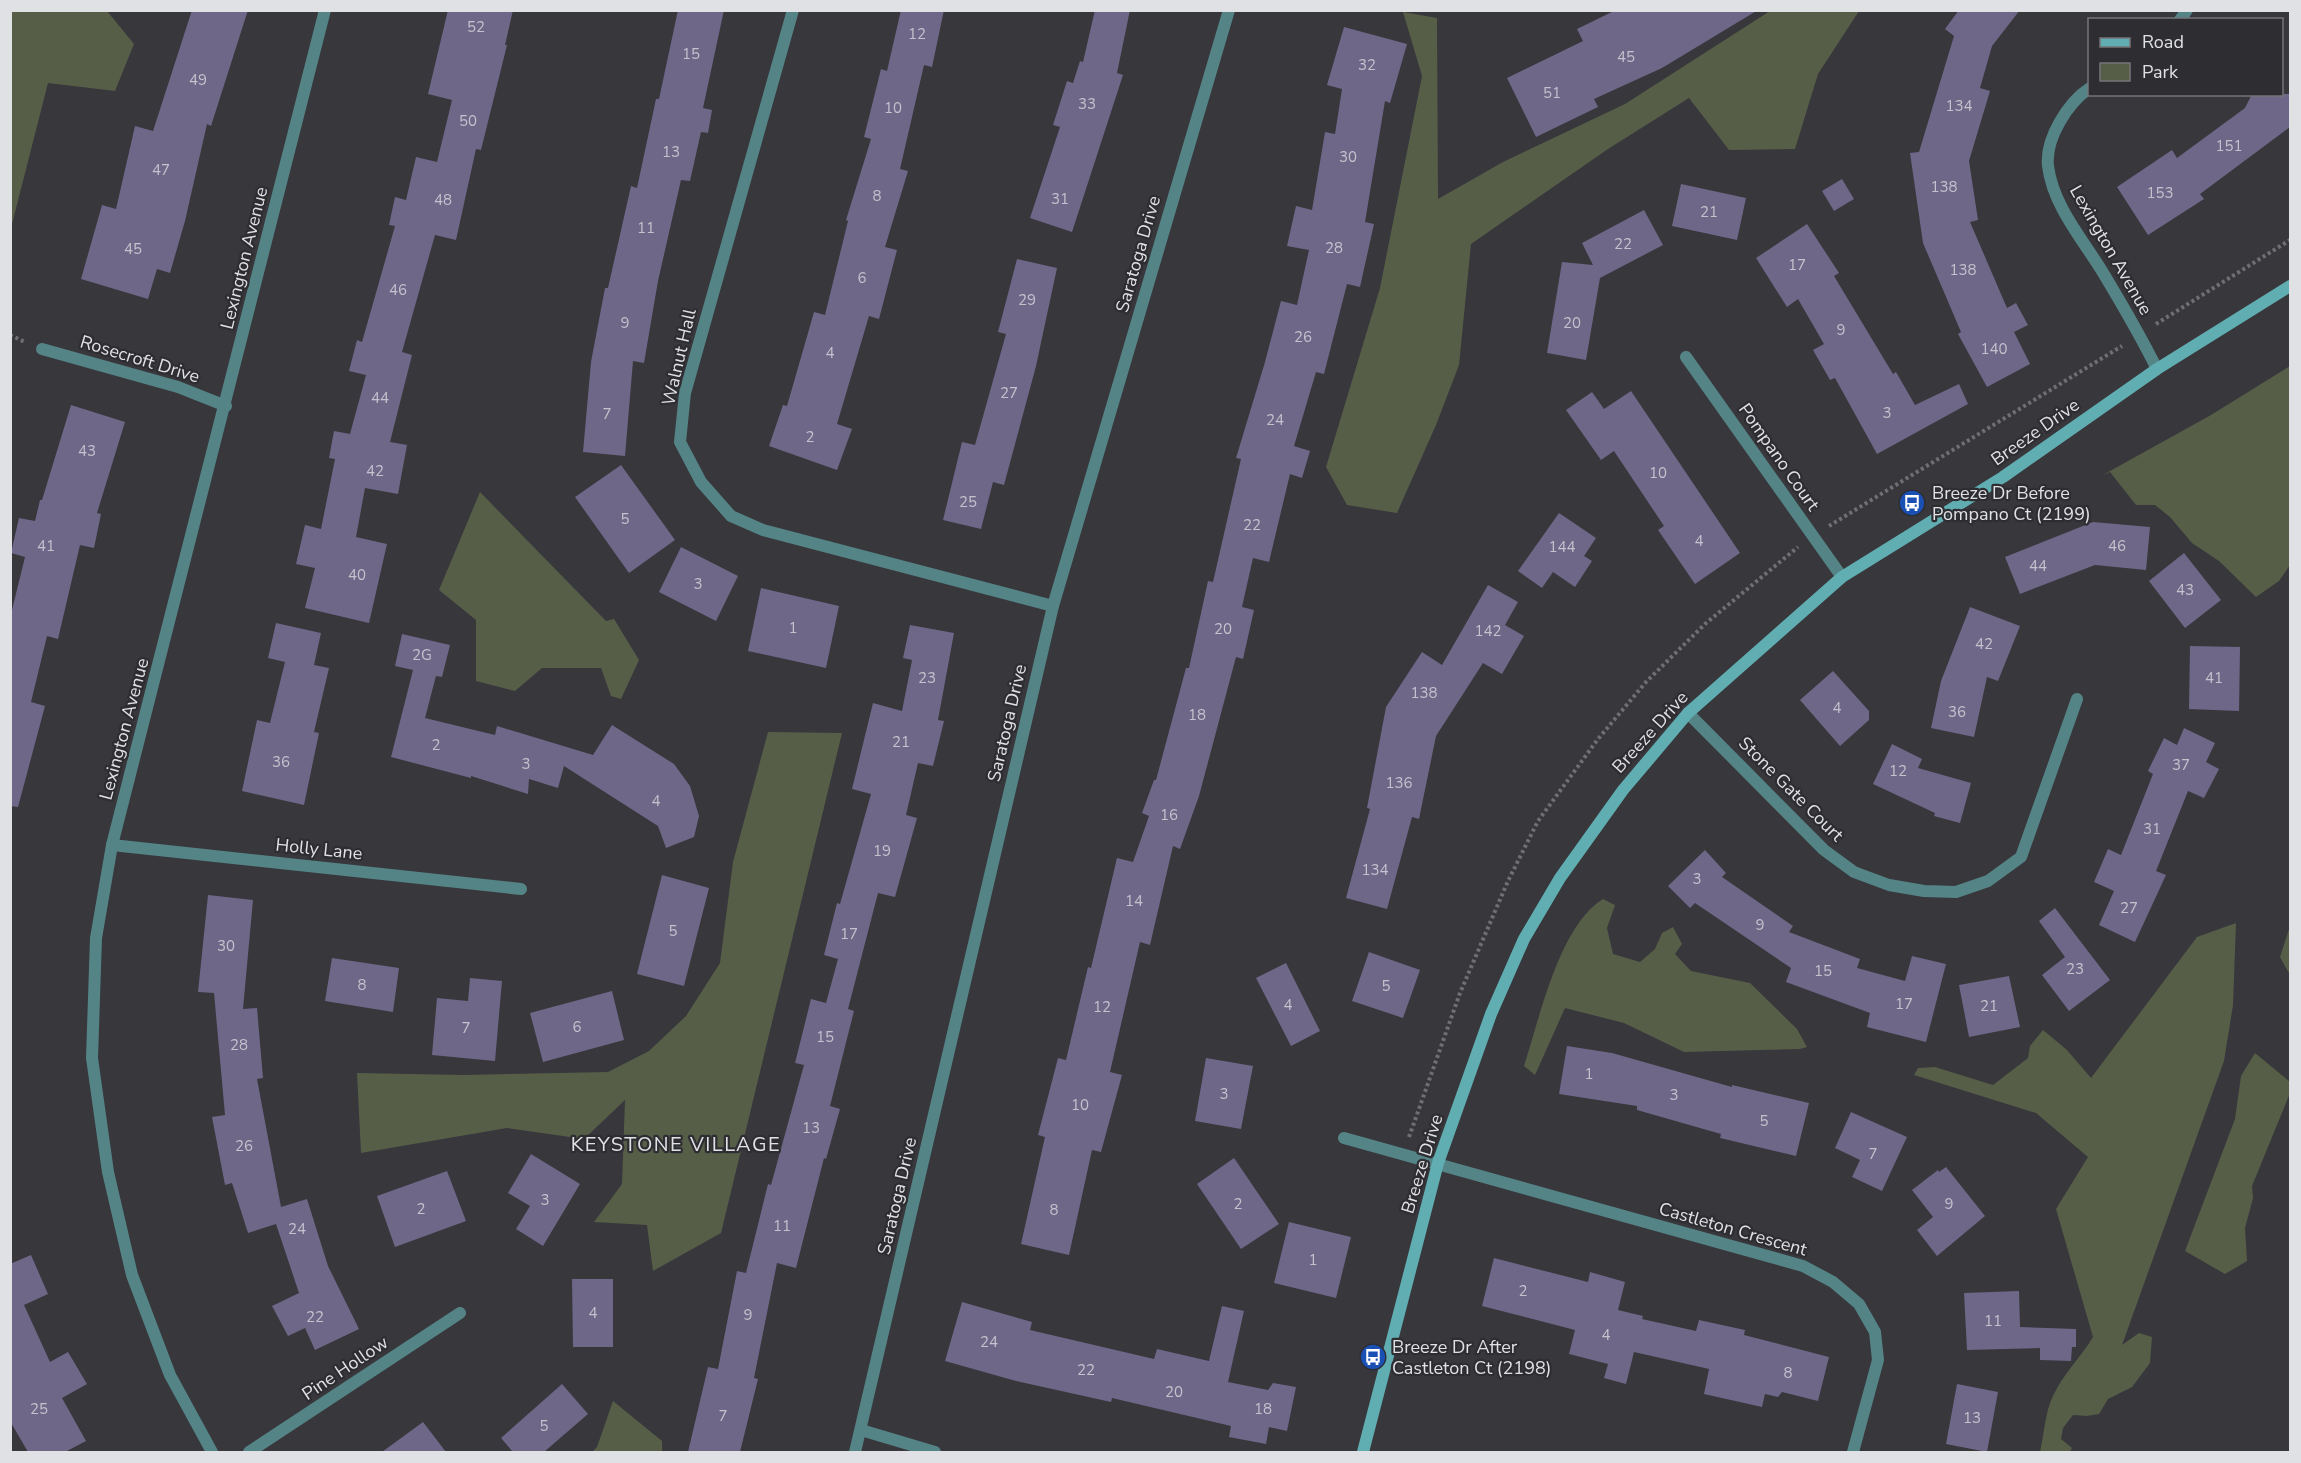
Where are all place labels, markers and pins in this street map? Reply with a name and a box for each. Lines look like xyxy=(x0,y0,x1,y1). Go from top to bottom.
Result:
place label: Breeze Dr Before Pompano Ct (2199) xyxy=(1932,481,2091,526)
bus stop icon: Breeze Dr Before Pompano Ct (2199) xyxy=(1897,488,1927,518)
place label: Breeze Dr After Castleton Ct (2198) xyxy=(1392,1335,1551,1380)
bus stop icon: Breeze Dr After Castleton Ct (2198) xyxy=(1358,1342,1388,1372)

